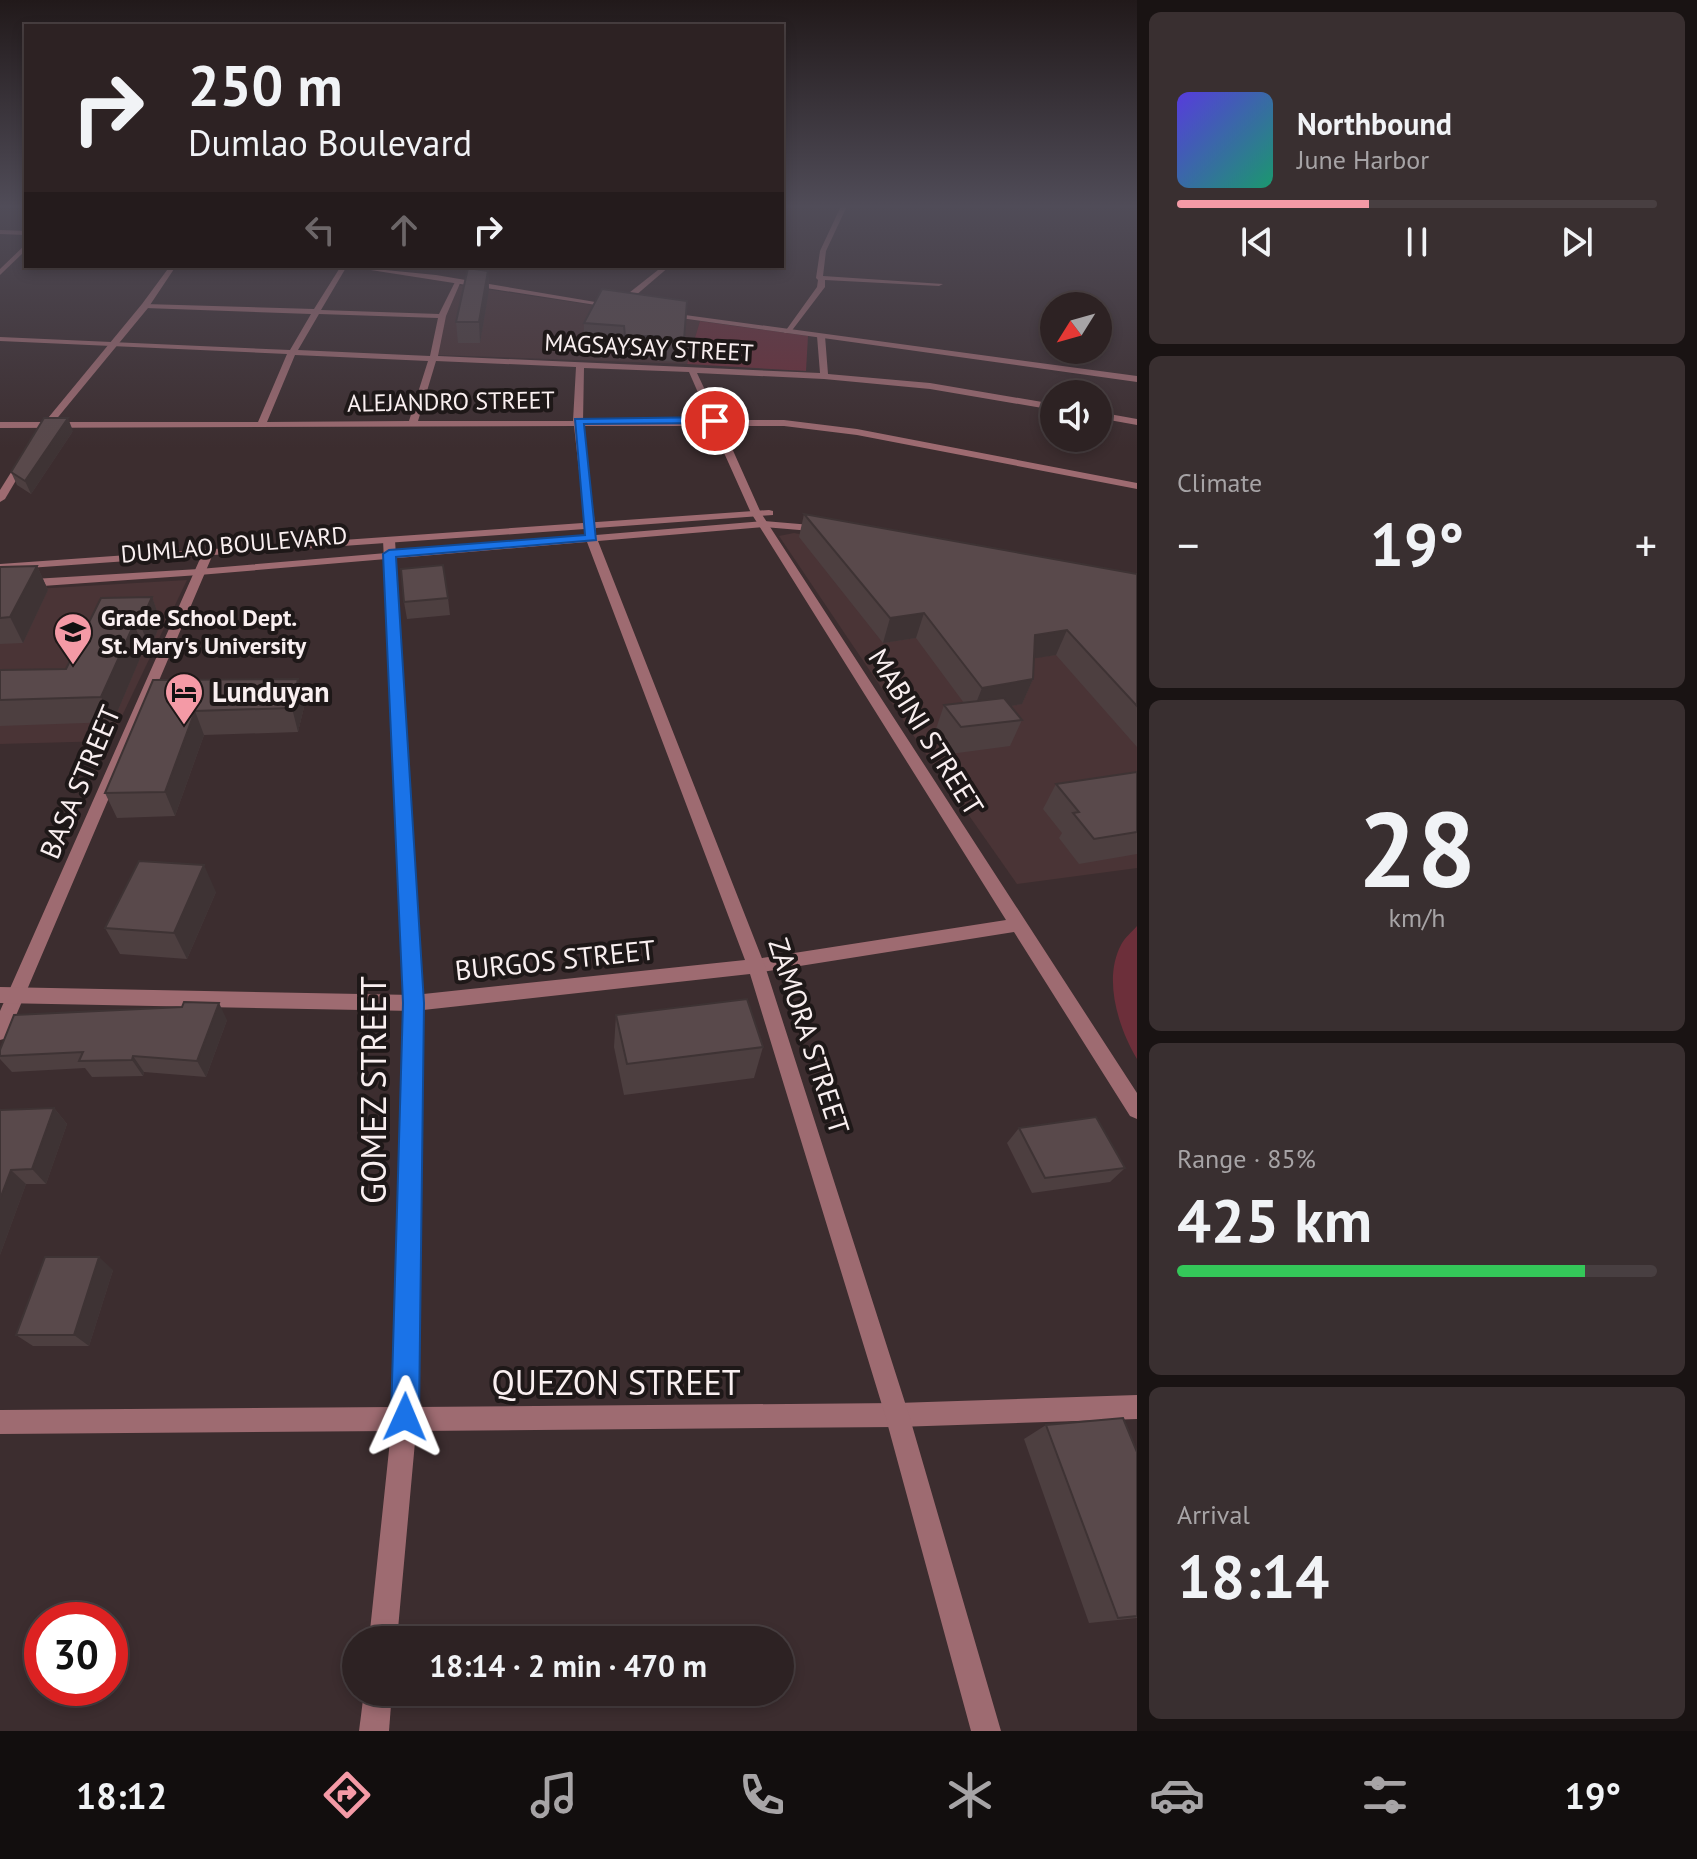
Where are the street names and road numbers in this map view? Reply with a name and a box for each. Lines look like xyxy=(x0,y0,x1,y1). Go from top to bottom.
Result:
street label: MAGSAYSAY STREET xyxy=(544,327,754,368)
street label: ALEJANDRO STREET xyxy=(347,384,555,419)
street label: DUMLAO BOULEVARD xyxy=(119,519,348,570)
street label: MABINI STREET xyxy=(860,641,993,823)
street label: BASA STREET xyxy=(31,699,129,864)
street label: BURGOS STREET xyxy=(453,931,657,988)
street label: ZAMORA STREET xyxy=(760,933,859,1139)
street label: GOMEZ STREET xyxy=(351,976,395,1204)
street label: QUEZON STREET xyxy=(491,1360,741,1404)

